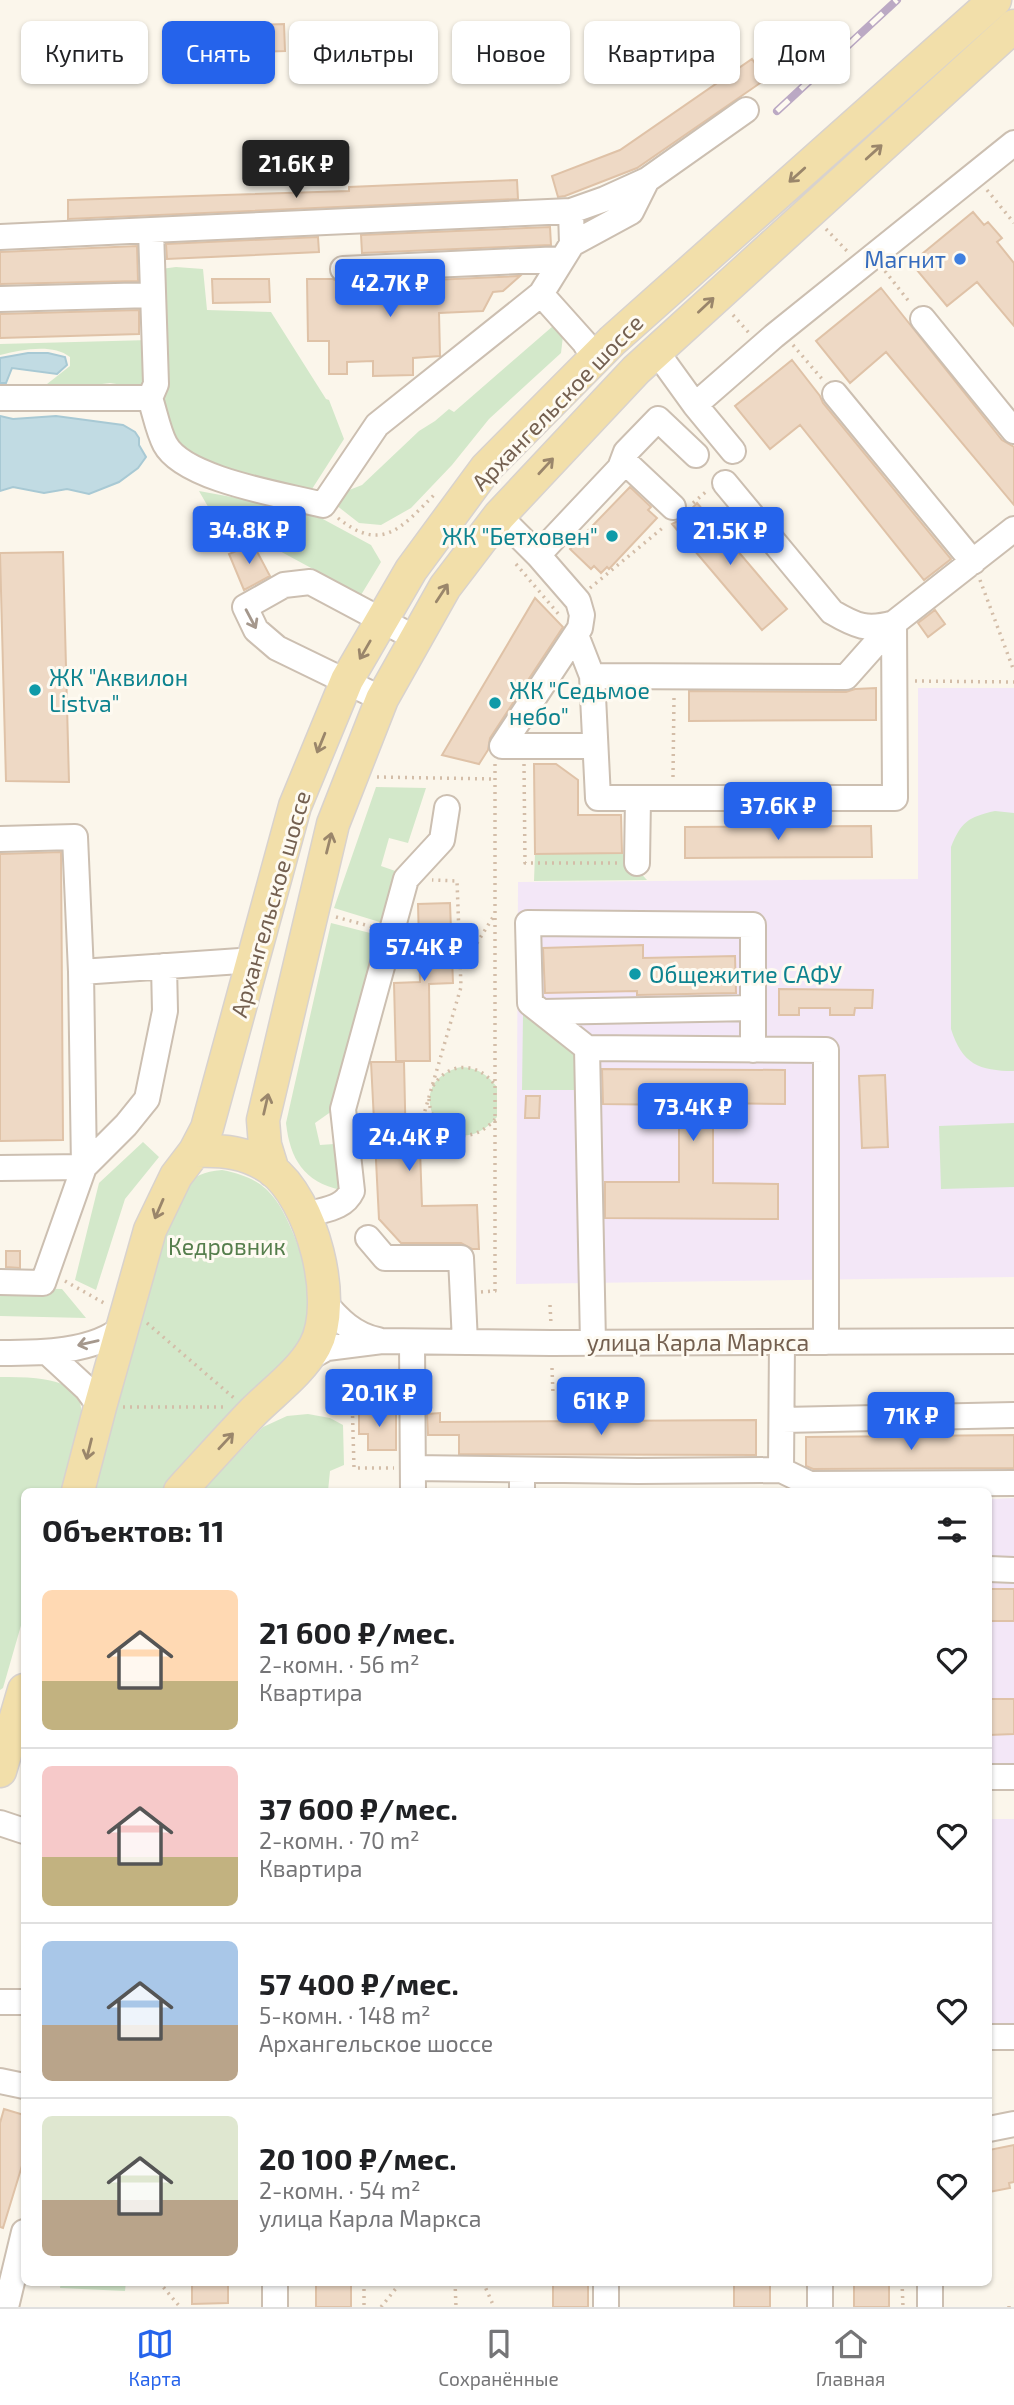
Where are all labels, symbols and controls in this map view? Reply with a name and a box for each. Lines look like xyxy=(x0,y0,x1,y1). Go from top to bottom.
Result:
chip: Купить xyxy=(21,21,148,84)
chip: Снять xyxy=(162,21,275,84)
chip: Фильтры xyxy=(289,21,438,84)
chip: Новое xyxy=(452,21,570,84)
chip: Квартира xyxy=(584,21,740,84)
chip: Дом xyxy=(754,21,850,84)
pin: 21.6K ₽ xyxy=(231,140,361,200)
one-way arrow xyxy=(865,144,883,160)
text: 21.6K ₽ xyxy=(258,149,334,177)
one-way arrow xyxy=(788,167,806,183)
place label: Магнит xyxy=(864,245,946,273)
marker: Магнит xyxy=(952,251,968,267)
pin: 42.7K ₽ xyxy=(325,260,455,319)
text: 42.7K ₽ xyxy=(351,268,429,296)
one-way arrow xyxy=(697,297,715,313)
street label: Архангельское шоссе xyxy=(466,308,648,496)
one-way arrow xyxy=(537,458,554,475)
pin: 34.8K ₽ xyxy=(184,506,314,566)
pin: 21.5K ₽ xyxy=(665,508,795,567)
text: 34.8K ₽ xyxy=(209,515,289,543)
text: 21.5K ₽ xyxy=(693,516,767,544)
place label: ЖК "Бетховен" xyxy=(442,522,598,550)
marker: ЖК "Бетховен" xyxy=(604,528,620,544)
one-way arrow xyxy=(435,584,450,603)
one-way arrow xyxy=(244,609,258,629)
one-way arrow xyxy=(357,639,371,659)
place label: ЖК "Аквилон Listva" xyxy=(49,663,188,717)
place label: ЖК "Седьмое небо" xyxy=(509,676,650,730)
marker: ЖК "Аквилон Listva" xyxy=(27,682,43,698)
marker: ЖК "Седьмое небо" xyxy=(487,695,503,711)
one-way arrow xyxy=(313,732,326,754)
pin: 37.6K ₽ xyxy=(713,782,843,842)
street label: Архангельское шоссе xyxy=(224,788,316,1020)
text: 37.6K ₽ xyxy=(740,791,816,819)
one-way arrow xyxy=(323,833,336,855)
pin: 57.4K ₽ xyxy=(359,923,489,983)
text: 57.4K ₽ xyxy=(386,932,462,960)
place label: Общежитие САФУ xyxy=(649,960,842,988)
marker: Общежитие САФУ xyxy=(627,966,643,982)
pin: 73.4K ₽ xyxy=(628,1084,758,1143)
text: 73.4K ₽ xyxy=(654,1092,732,1120)
one-way arrow xyxy=(260,1093,274,1116)
pin: 24.4K ₽ xyxy=(344,1114,474,1173)
text: 24.4K ₽ xyxy=(368,1122,450,1150)
one-way arrow xyxy=(152,1198,165,1219)
park label: Кедровник xyxy=(168,1232,286,1260)
street label: улица Карла Маркса xyxy=(587,1328,809,1357)
one-way arrow xyxy=(77,1337,100,1351)
pin: 20.1K ₽ xyxy=(314,1370,444,1429)
text: 20.1K ₽ xyxy=(341,1378,417,1406)
pin: 61K ₽ xyxy=(552,1378,650,1437)
text: 61K ₽ xyxy=(573,1386,629,1414)
pin: 71K ₽ xyxy=(862,1392,960,1452)
text: 71K ₽ xyxy=(884,1401,939,1429)
one-way arrow xyxy=(218,1433,235,1450)
one-way arrow xyxy=(82,1437,95,1460)
icon: filters xyxy=(933,1511,971,1549)
text: Объектов: 11 xyxy=(42,1512,225,1548)
text: 21 600 ₽/мес. xyxy=(259,1614,455,1650)
icon: home xyxy=(98,1618,182,1702)
icon: heart xyxy=(933,1641,971,1679)
text: 2-комн. · 56 m² xyxy=(259,1650,419,1678)
text: Квартира xyxy=(259,1678,363,1706)
text: 37 600 ₽/мес. xyxy=(259,1790,458,1826)
icon: home xyxy=(98,1794,182,1878)
icon: heart xyxy=(933,1817,971,1855)
text: 2-комн. · 70 m² xyxy=(259,1826,420,1854)
text: Квартира xyxy=(259,1854,363,1882)
text: 57 400 ₽/мес. xyxy=(259,1965,459,2001)
icon: home xyxy=(98,1969,182,2053)
icon: heart xyxy=(933,1992,971,2030)
text: 5-комн. · 148 m² xyxy=(259,2001,431,2029)
text: Архангельское шоссе xyxy=(259,2029,493,2057)
text: 20 100 ₽/мес. xyxy=(259,2140,457,2176)
icon: home xyxy=(98,2144,182,2228)
icon: heart xyxy=(933,2167,971,2205)
text: 2-комн. · 54 m² xyxy=(259,2176,420,2204)
text: улица Карла Маркса xyxy=(259,2204,482,2232)
tab: Карта xyxy=(129,2325,181,2390)
tab: Сохранённые xyxy=(438,2325,559,2390)
tab: Главная xyxy=(816,2325,885,2390)

